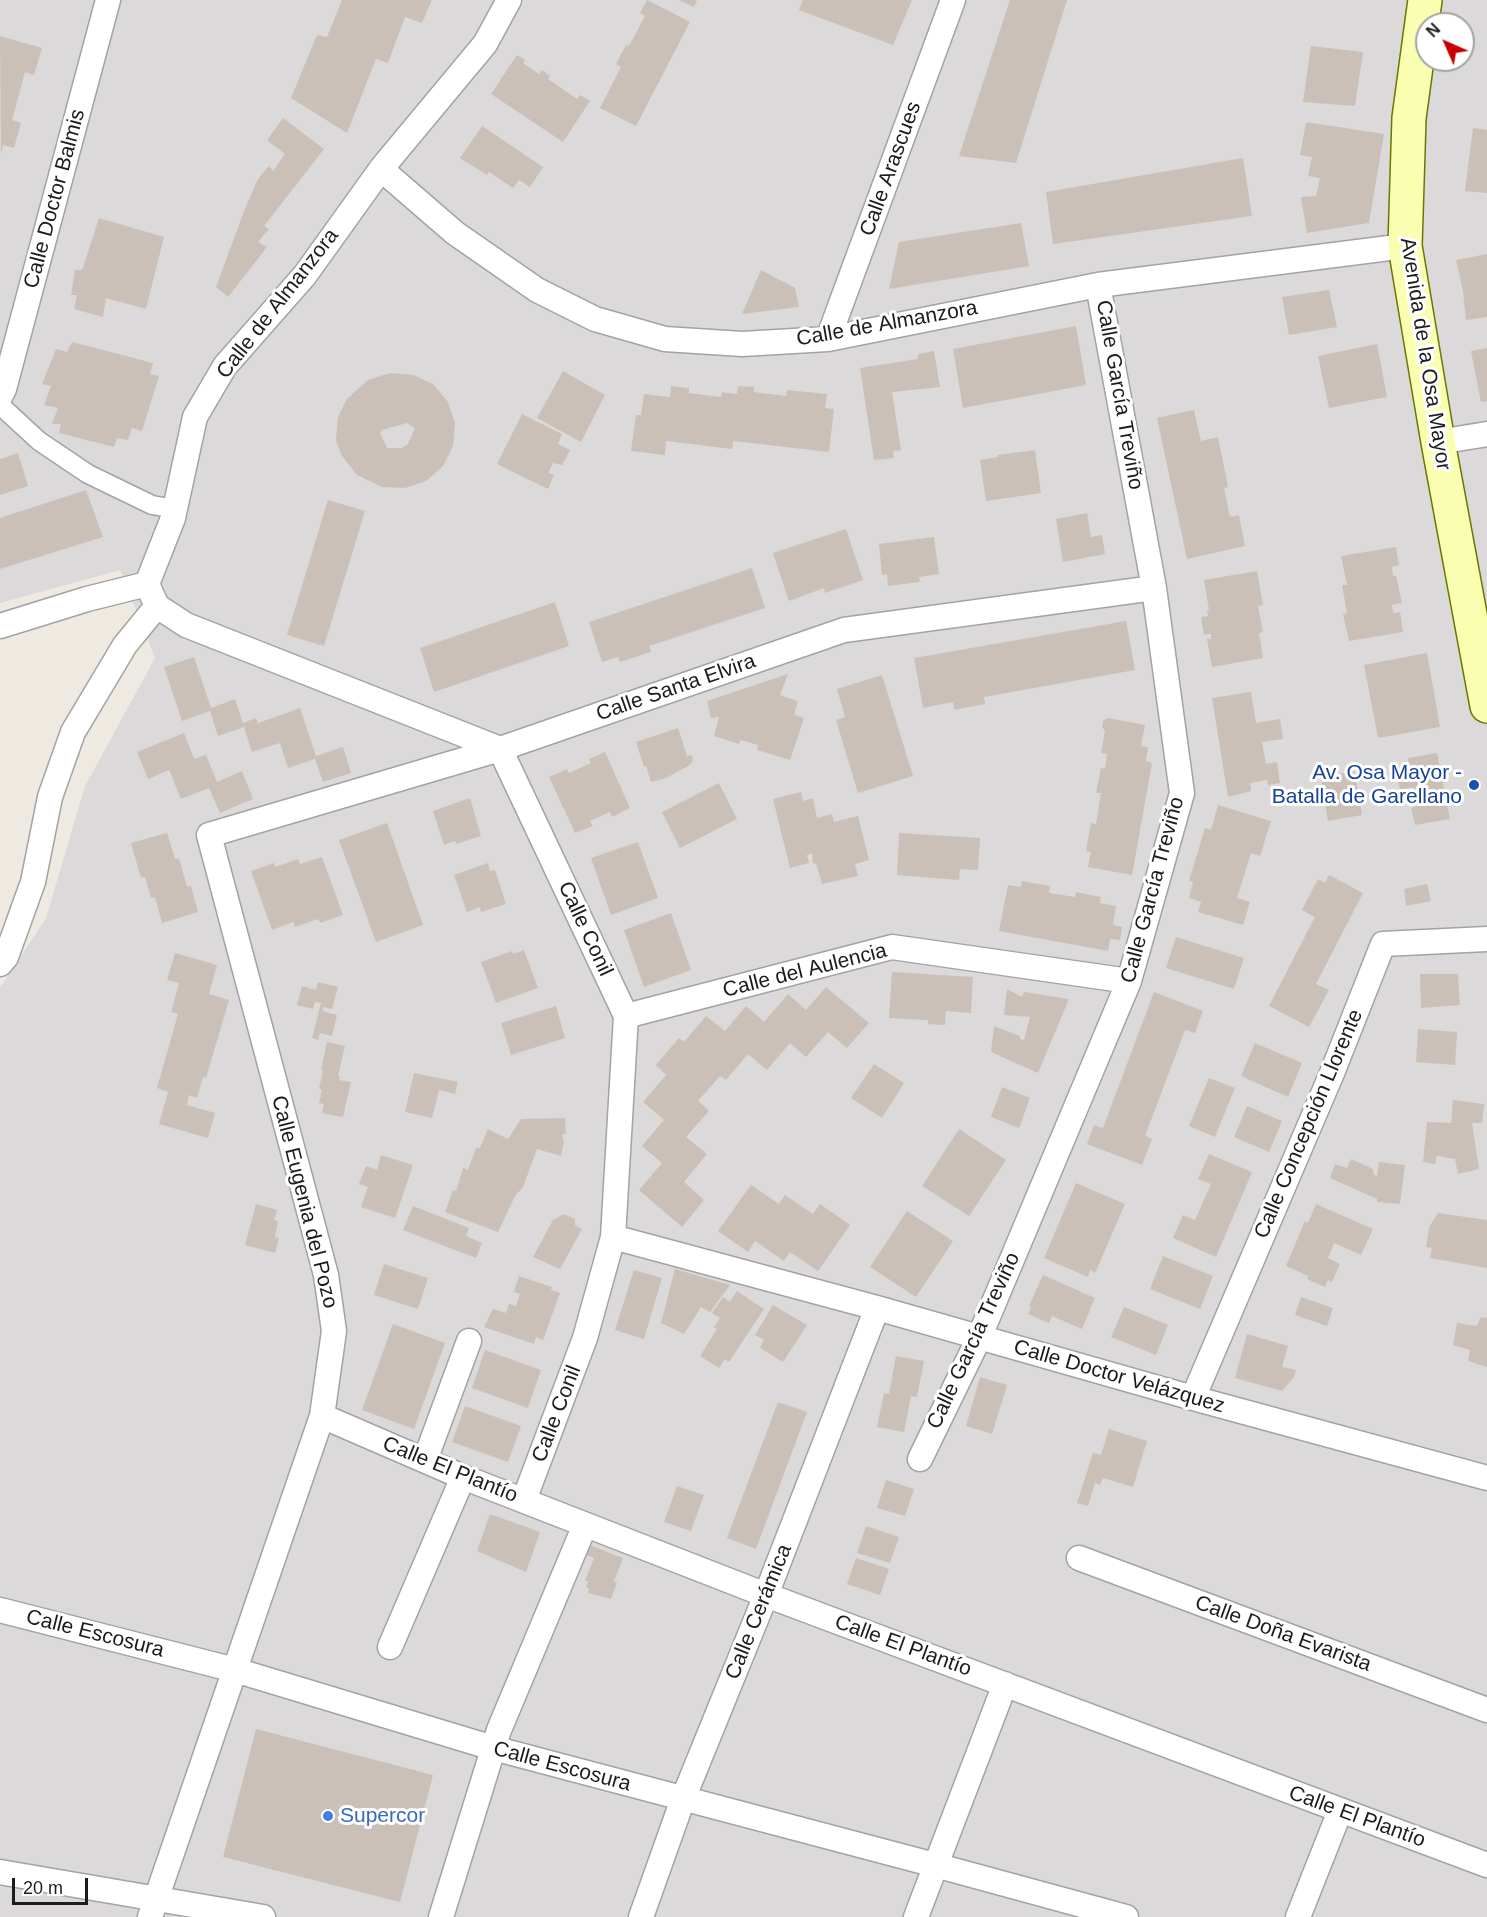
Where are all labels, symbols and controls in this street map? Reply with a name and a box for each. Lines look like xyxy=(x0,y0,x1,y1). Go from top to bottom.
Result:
north arrow xyxy=(1415,12,1475,72)
text: N xyxy=(1423,20,1443,40)
street label: Calle Arascues xyxy=(855,98,927,240)
street label: Calle Doctor Balmis xyxy=(19,107,91,291)
street label: Calle de Almanzora xyxy=(212,224,344,384)
street label: Avenida de la Osa Mayor xyxy=(1394,236,1456,472)
street label: Calle de Almanzora xyxy=(795,296,979,352)
street label: Calle García Treviño xyxy=(1090,298,1148,492)
street label: Calle Santa Elvira xyxy=(593,649,759,727)
place label: Av. Osa Mayor - Batalla de Garellano xyxy=(1272,760,1462,810)
marker: Av. Osa Mayor - Batalla de Garellano xyxy=(1467,778,1481,792)
street label: Calle García Treviño xyxy=(1116,794,1190,986)
street label: Calle Conil xyxy=(552,878,618,980)
street label: Calle del Aulencia xyxy=(720,938,890,1004)
street label: Calle Concepción Llorente xyxy=(1249,1006,1369,1242)
street label: Calle Eugenia del Pozo xyxy=(265,1093,343,1311)
street label: Calle García Treviño xyxy=(922,1249,1026,1433)
street label: Calle Doctor Velázquez xyxy=(1011,1335,1227,1419)
street label: Calle Conil xyxy=(527,1362,587,1466)
street label: Calle El Plantío xyxy=(379,1431,521,1509)
street label: Calle Cerámica xyxy=(720,1541,798,1683)
street label: Calle Doña Evarista xyxy=(1191,1590,1375,1678)
street label: Calle Escosura xyxy=(23,1605,167,1663)
street label: Calle El Plantío xyxy=(831,1610,975,1682)
street label: Calle Escosura xyxy=(491,1737,633,1797)
street label: Calle El Plantío xyxy=(1285,1781,1429,1853)
place label: Supercor xyxy=(340,1803,425,1829)
marker: Supercor xyxy=(321,1809,335,1823)
scale bar xyxy=(15,1866,92,1904)
text: 20 m xyxy=(23,1878,63,1898)

